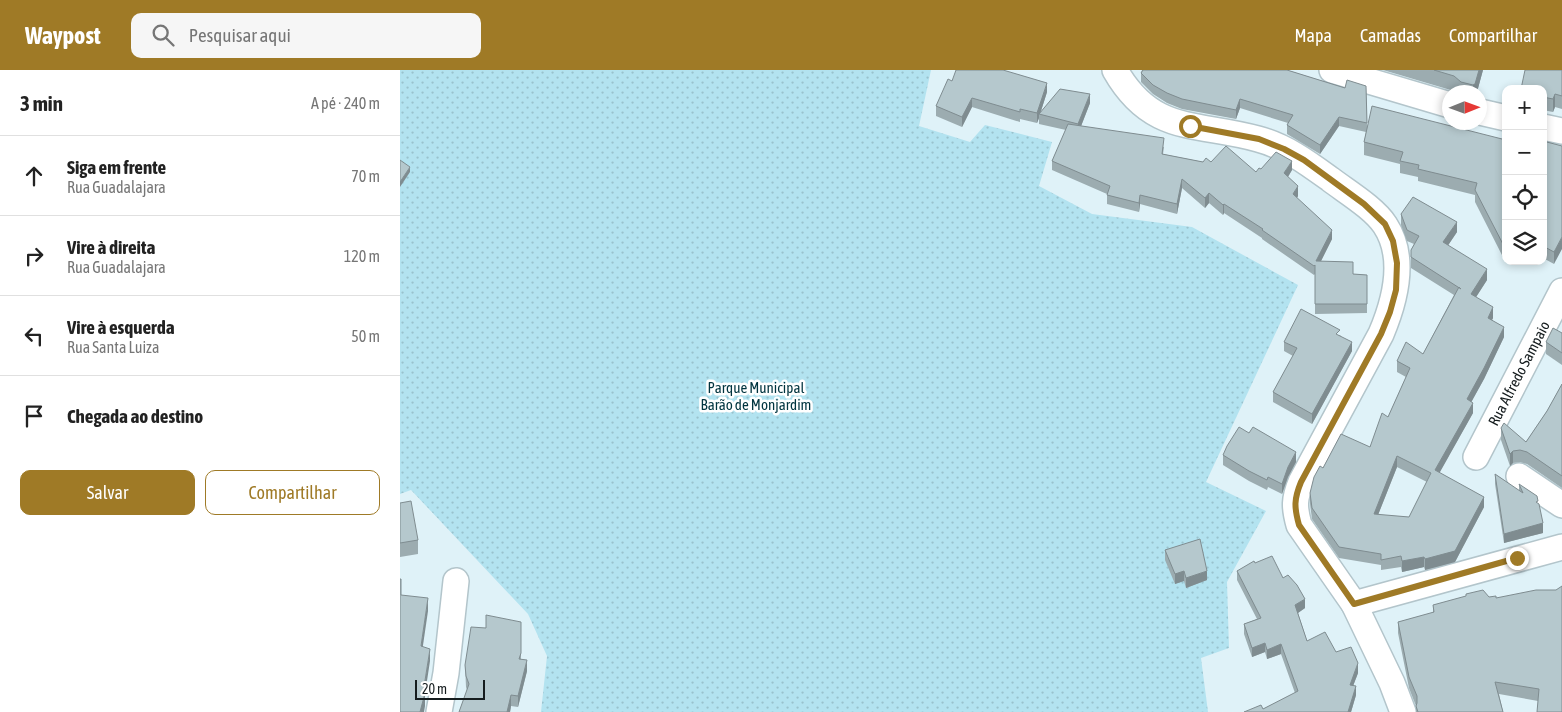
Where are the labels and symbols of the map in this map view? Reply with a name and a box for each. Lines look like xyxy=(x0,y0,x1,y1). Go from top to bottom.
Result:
north arrow xyxy=(1442,85,1487,130)
route start xyxy=(1179,115,1202,138)
street label: Rua Alfredo Sampaio xyxy=(1485,318,1553,428)
park label: Parque Municipal Barão de Monjardim xyxy=(701,379,811,413)
route end xyxy=(1506,547,1529,570)
scale bar xyxy=(415,677,485,700)

